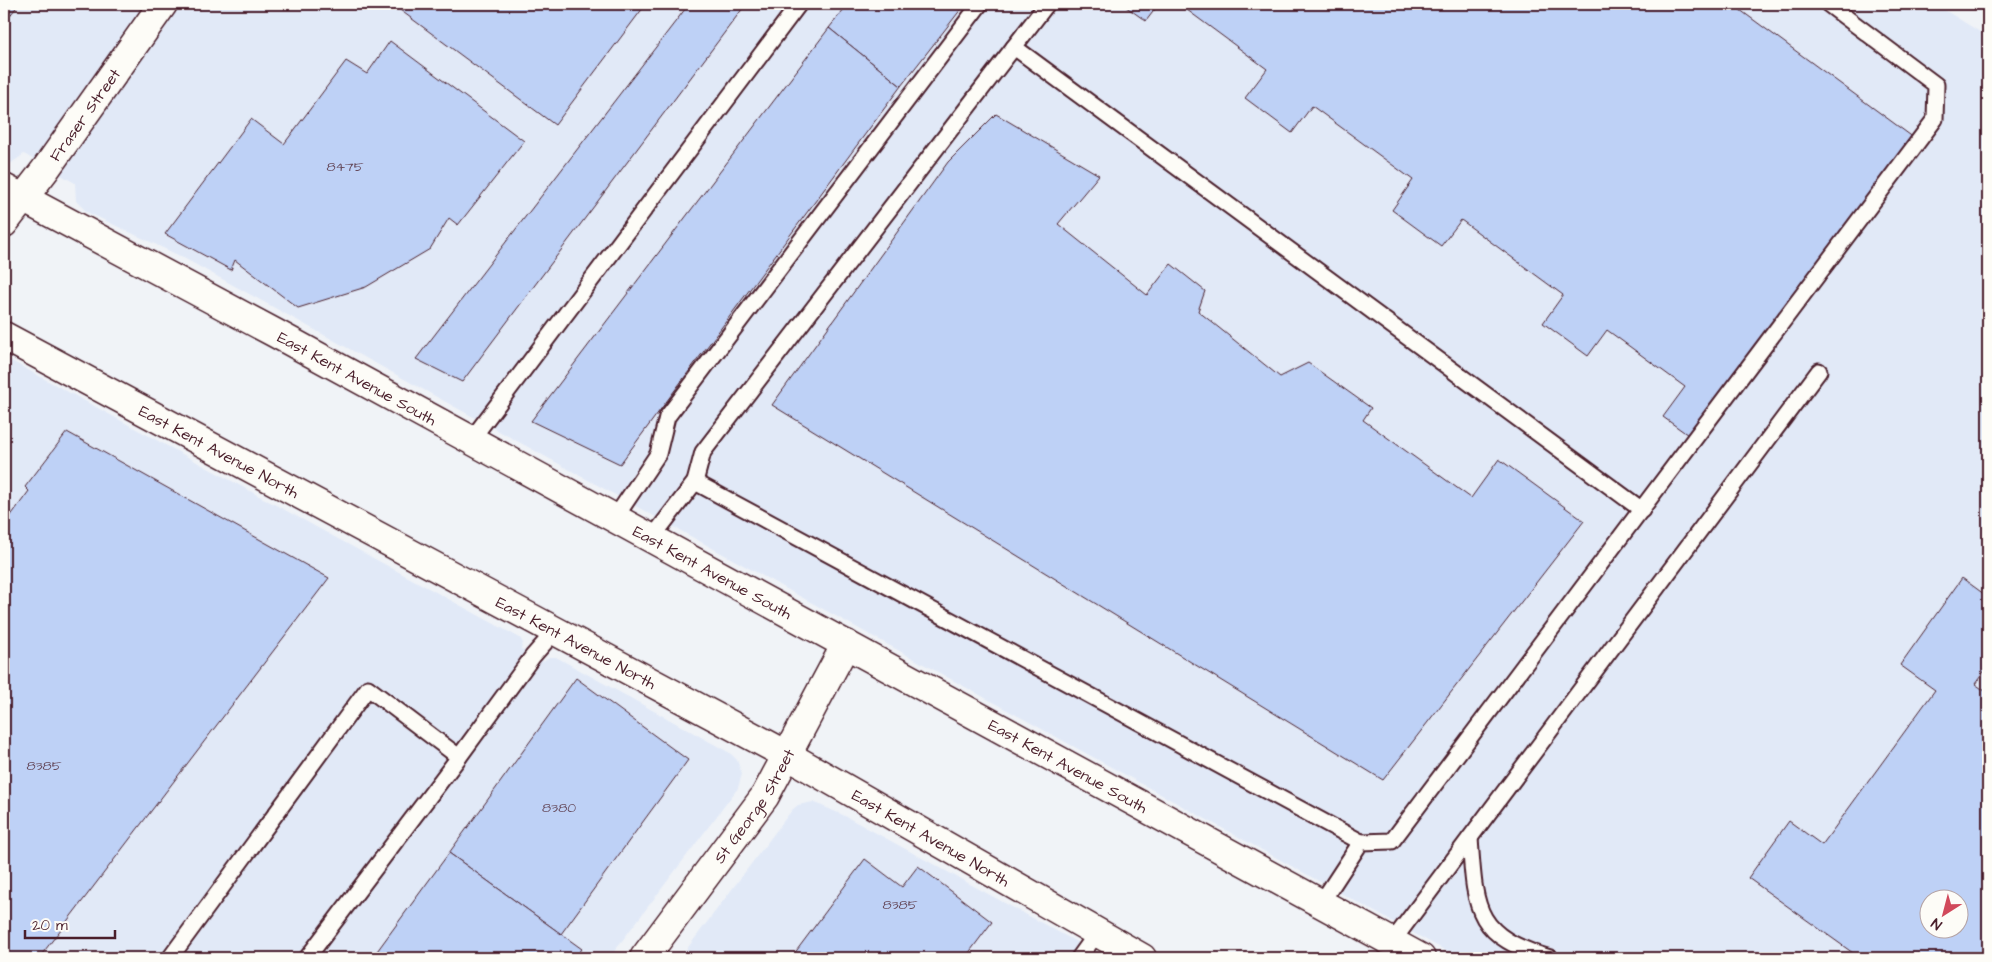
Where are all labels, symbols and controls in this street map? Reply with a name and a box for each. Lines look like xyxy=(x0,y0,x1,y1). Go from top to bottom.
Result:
street label: Fraser Street xyxy=(45,64,126,166)
house number: 8475 xyxy=(326,157,364,177)
street label: East Kent Avenue South xyxy=(273,326,440,431)
street label: East Kent Avenue North xyxy=(135,400,303,504)
street label: East Kent Avenue South xyxy=(629,520,796,625)
street label: East Kent Avenue North xyxy=(492,591,660,695)
street label: East Kent Avenue South xyxy=(984,714,1151,819)
street label: St George Street xyxy=(709,745,801,868)
house number: 8385 xyxy=(26,756,62,776)
street label: East Kent Avenue North xyxy=(848,784,1014,892)
house number: 8380 xyxy=(542,798,576,818)
north arrow xyxy=(1920,890,1970,940)
house number: 8385 xyxy=(882,895,918,915)
scale bar xyxy=(25,907,115,939)
text: N xyxy=(1927,913,1946,934)
text: 20 m xyxy=(32,915,68,936)

